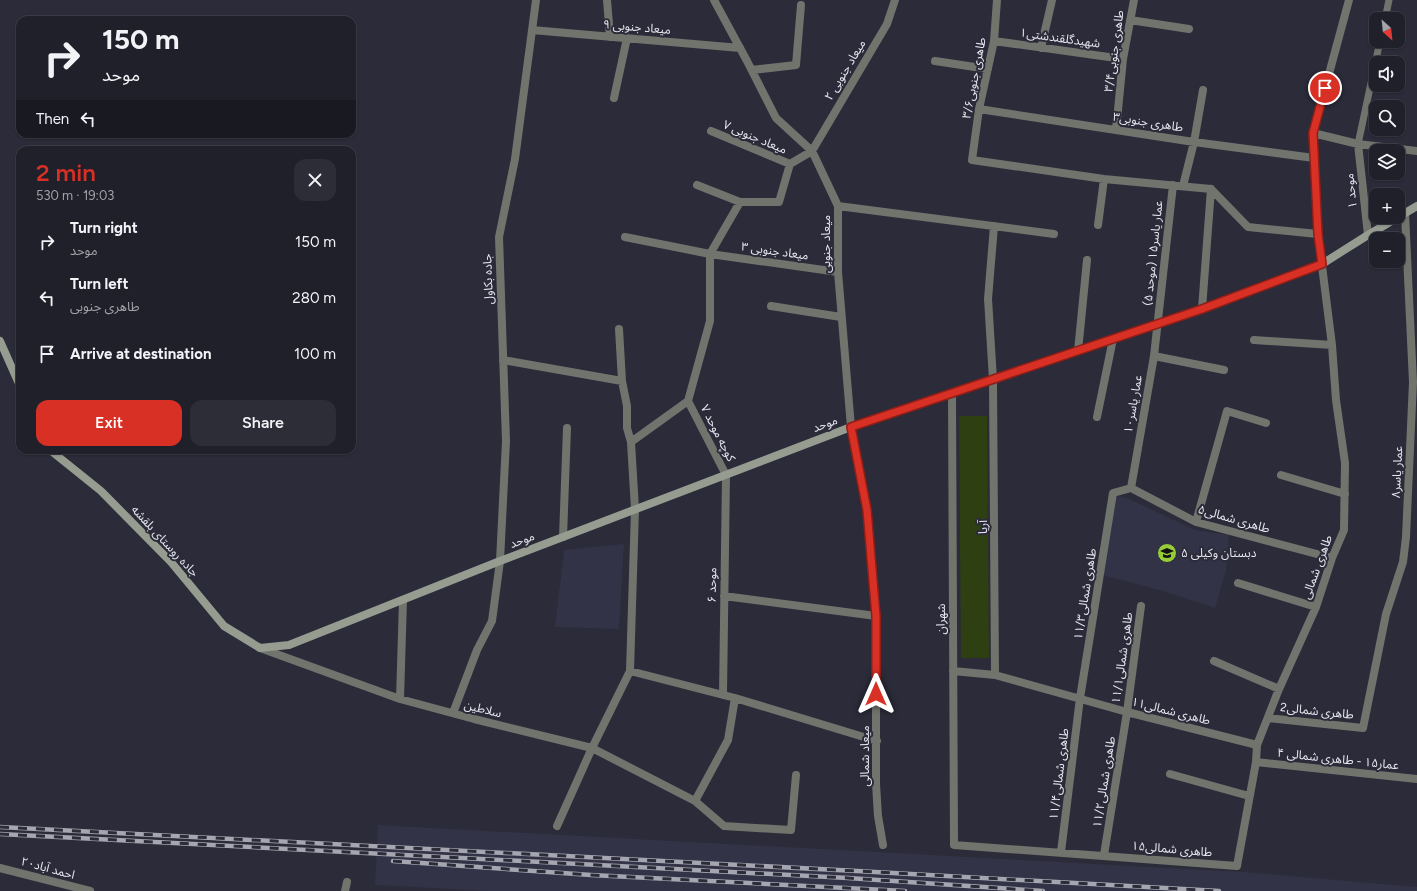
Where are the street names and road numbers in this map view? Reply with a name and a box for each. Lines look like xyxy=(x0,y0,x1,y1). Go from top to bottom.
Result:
street label: طاهری جنوبی۳/۴ xyxy=(1101,9,1127,93)
street label: میعاد جنوبی ۹ xyxy=(603,17,671,37)
street label: شهیدگلقندشتی۱ xyxy=(1019,25,1101,51)
street label: طاهری جنوبی۳/۶ xyxy=(959,36,989,120)
street label: میعاد جنوبی ۲ xyxy=(821,37,869,103)
street label: طاهری جنوبی۳ xyxy=(1112,110,1184,135)
street label: میعاد جنوبی ۷ xyxy=(721,117,789,157)
street label: موحد ۱ xyxy=(1342,173,1360,209)
street label: عمار یاسر۱۵ (موحد ۵) xyxy=(1141,200,1166,306)
street label: میعاد جنوبی xyxy=(819,215,833,273)
street label: میعاد جنوبی ۳ xyxy=(740,239,810,263)
street label: جاده بکاول xyxy=(480,253,496,305)
street label: عمار یاسر۱۰ xyxy=(1121,374,1145,434)
street label: کوچه موحد ۷ xyxy=(697,402,739,465)
street label: موحد xyxy=(811,413,839,435)
street label: عمار یاسر۸ xyxy=(1389,446,1405,498)
street label: طاهری شمالی۵ xyxy=(1196,502,1272,536)
street label: جاده روستای بلقشه xyxy=(128,503,202,579)
street label: آریا xyxy=(976,520,990,534)
street label: موحد xyxy=(508,529,536,551)
street label: طاهری شمالی xyxy=(1299,533,1335,601)
street label: طاهری شمالی۱۱/۳ xyxy=(1071,547,1099,641)
street label: موحد ۶ xyxy=(705,567,719,603)
street label: شهران xyxy=(934,603,948,635)
street label: طاهری شمالی۱۱/۱ xyxy=(1109,611,1135,705)
street label: طاهری شمالی۱۱ xyxy=(1130,694,1212,728)
street label: سلاطین xyxy=(463,698,503,720)
street label: طاهری شمالی2 xyxy=(1280,700,1354,722)
street label: میعاد شمالی xyxy=(858,726,872,787)
street label: طاهری شمالی۱۱/۴ xyxy=(1046,727,1072,821)
street label: طاهری شمالی۱۱/۲ xyxy=(1090,735,1118,829)
street label: عمار۱۵ - طاهری شمالی ۴ xyxy=(1276,746,1400,772)
street label: طاهری شمالی۱۵ xyxy=(1131,839,1213,859)
street label: احمد آباد۲۰ xyxy=(20,854,77,882)

